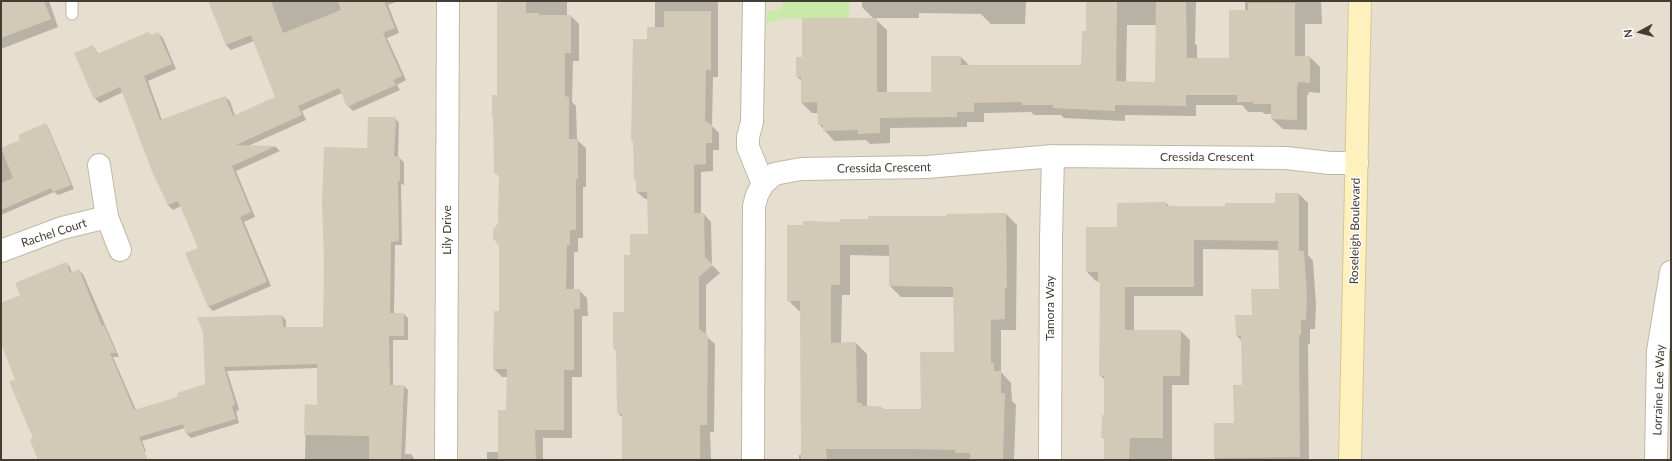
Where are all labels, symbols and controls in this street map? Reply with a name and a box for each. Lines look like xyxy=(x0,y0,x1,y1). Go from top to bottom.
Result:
north arrow xyxy=(1620,12,1660,52)
text: N xyxy=(1621,29,1635,39)
street label: Cressida Crescent xyxy=(1160,150,1254,164)
street label: Cressida Crescent xyxy=(837,160,931,176)
street label: Roseleigh Boulevard xyxy=(1347,178,1363,284)
street label: Lily Drive xyxy=(440,205,454,255)
street label: Rachel Court xyxy=(19,216,89,250)
street label: Tamora Way xyxy=(1043,275,1057,341)
street label: Lorraine Lee Way xyxy=(1650,344,1668,436)

